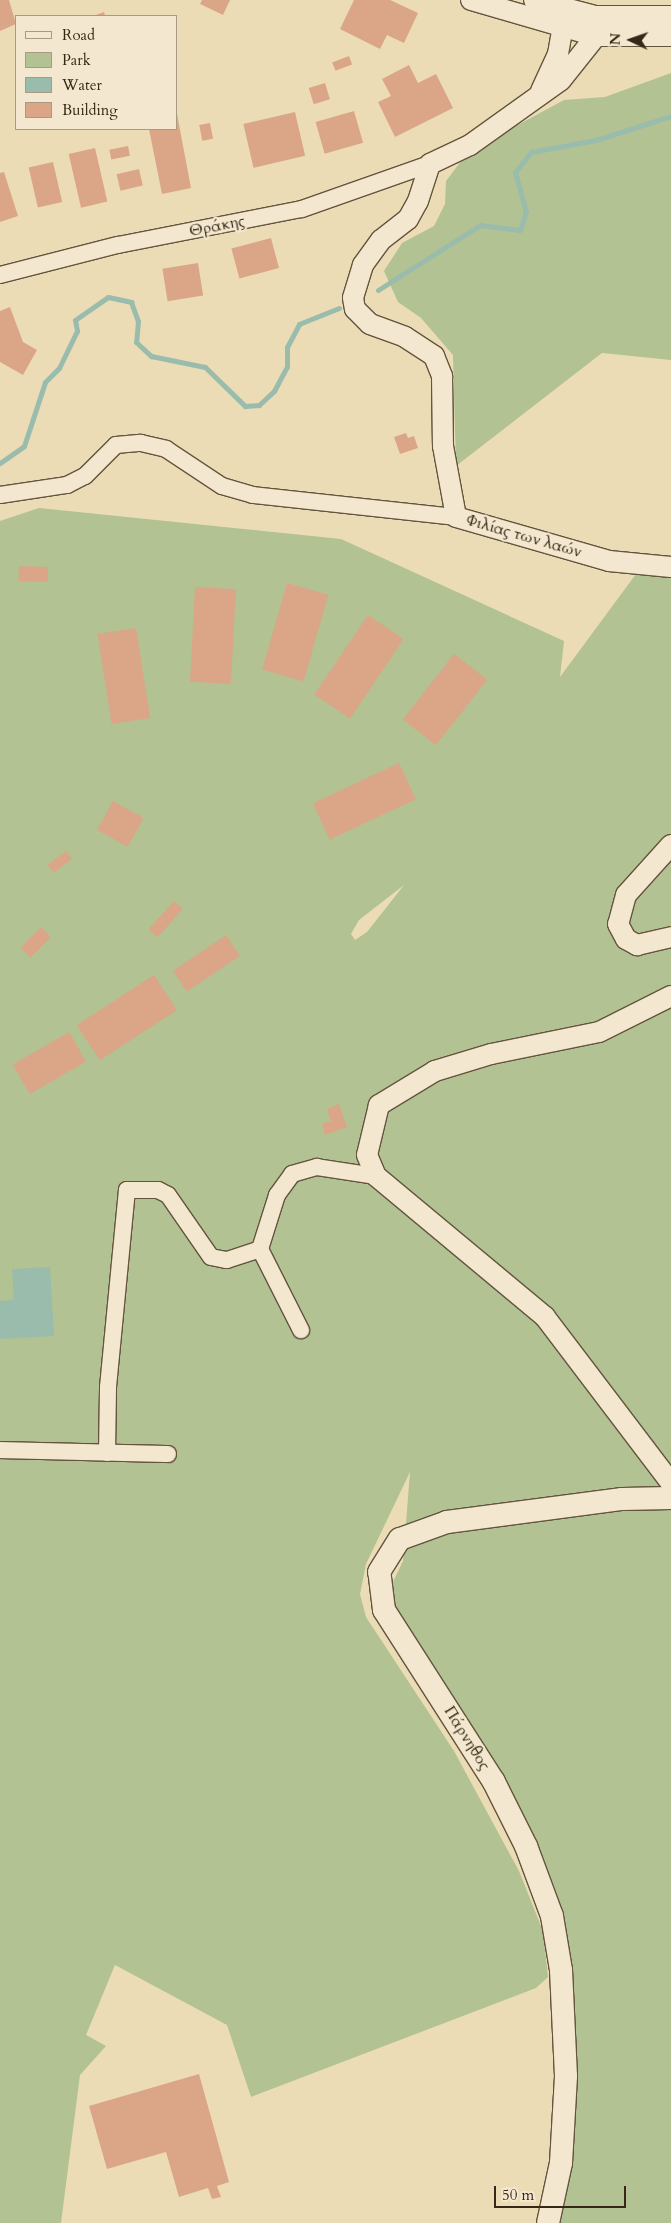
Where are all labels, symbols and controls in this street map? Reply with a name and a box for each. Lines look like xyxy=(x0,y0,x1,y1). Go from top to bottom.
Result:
legend xyxy=(15,15,178,130)
north arrow xyxy=(606,15,656,65)
text: Road xyxy=(62,25,95,45)
text: N xyxy=(606,33,625,46)
text: Park xyxy=(62,50,91,70)
text: Water xyxy=(62,75,102,95)
text: Building xyxy=(62,100,118,120)
street label: Θράκης xyxy=(187,211,247,241)
street label: Φιλίας των λαών xyxy=(464,510,584,562)
street label: Πάρνηθος xyxy=(440,1702,494,1774)
scale bar xyxy=(496,2176,628,2208)
text: 50 m xyxy=(502,2185,534,2205)

